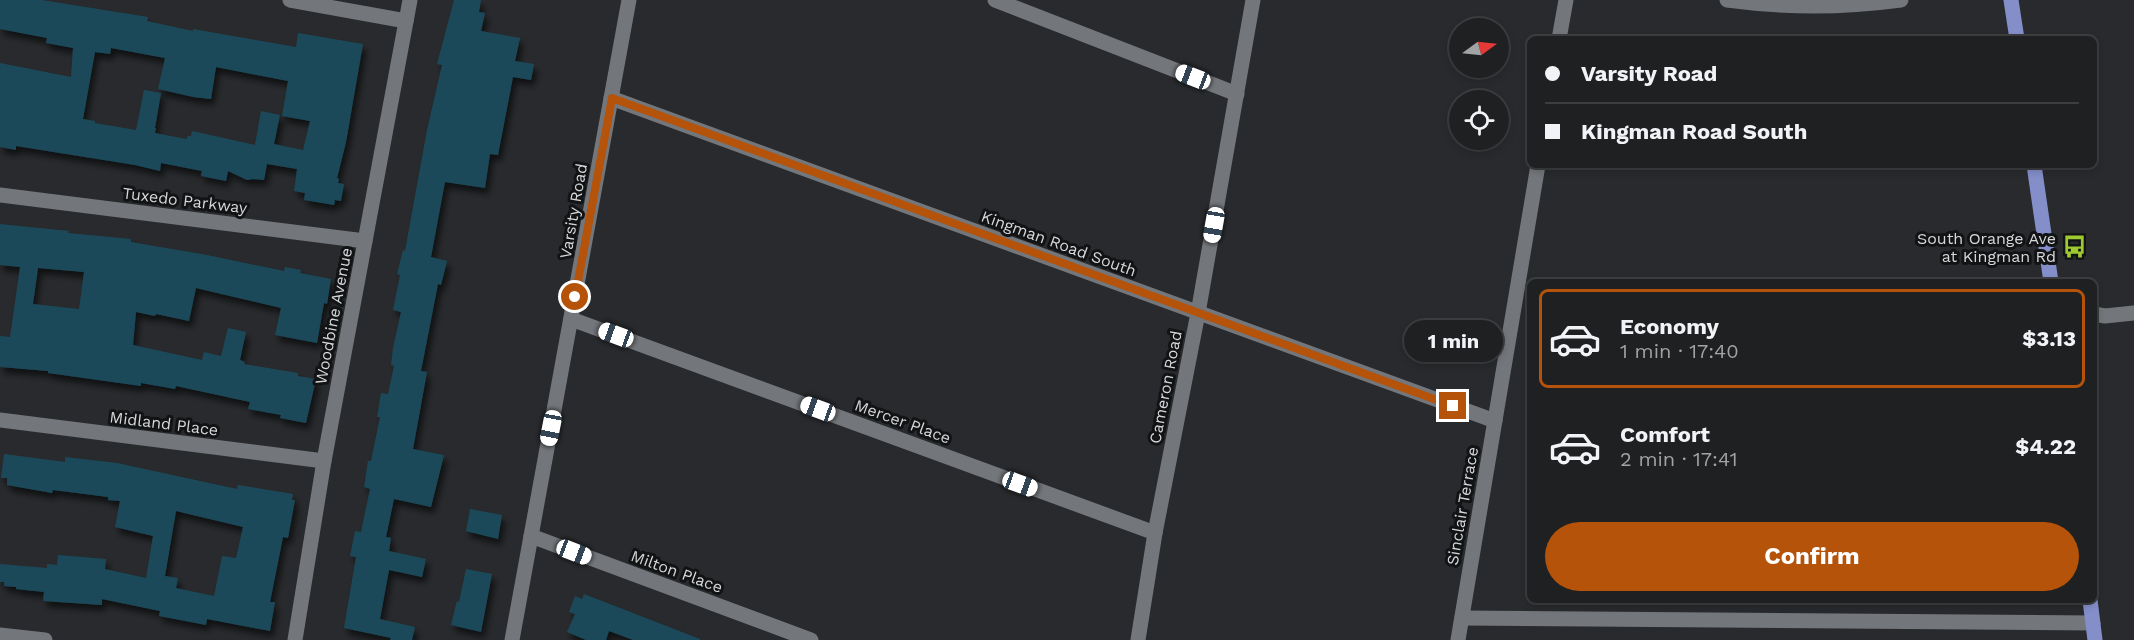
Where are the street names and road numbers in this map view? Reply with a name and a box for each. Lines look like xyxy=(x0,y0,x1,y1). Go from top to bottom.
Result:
street label: Varsity Road xyxy=(556,162,591,260)
street label: Tuxedo Parkway xyxy=(121,183,249,218)
street label: Kingman Road South xyxy=(979,207,1139,280)
street label: Woodbine Avenue xyxy=(311,246,356,386)
street label: Cameron Road xyxy=(1145,329,1186,445)
street label: Mercer Place xyxy=(852,395,953,448)
street label: Midland Place xyxy=(109,407,219,440)
street label: Sinclair Terrace xyxy=(1443,445,1482,567)
street label: Milton Place xyxy=(628,546,725,597)

